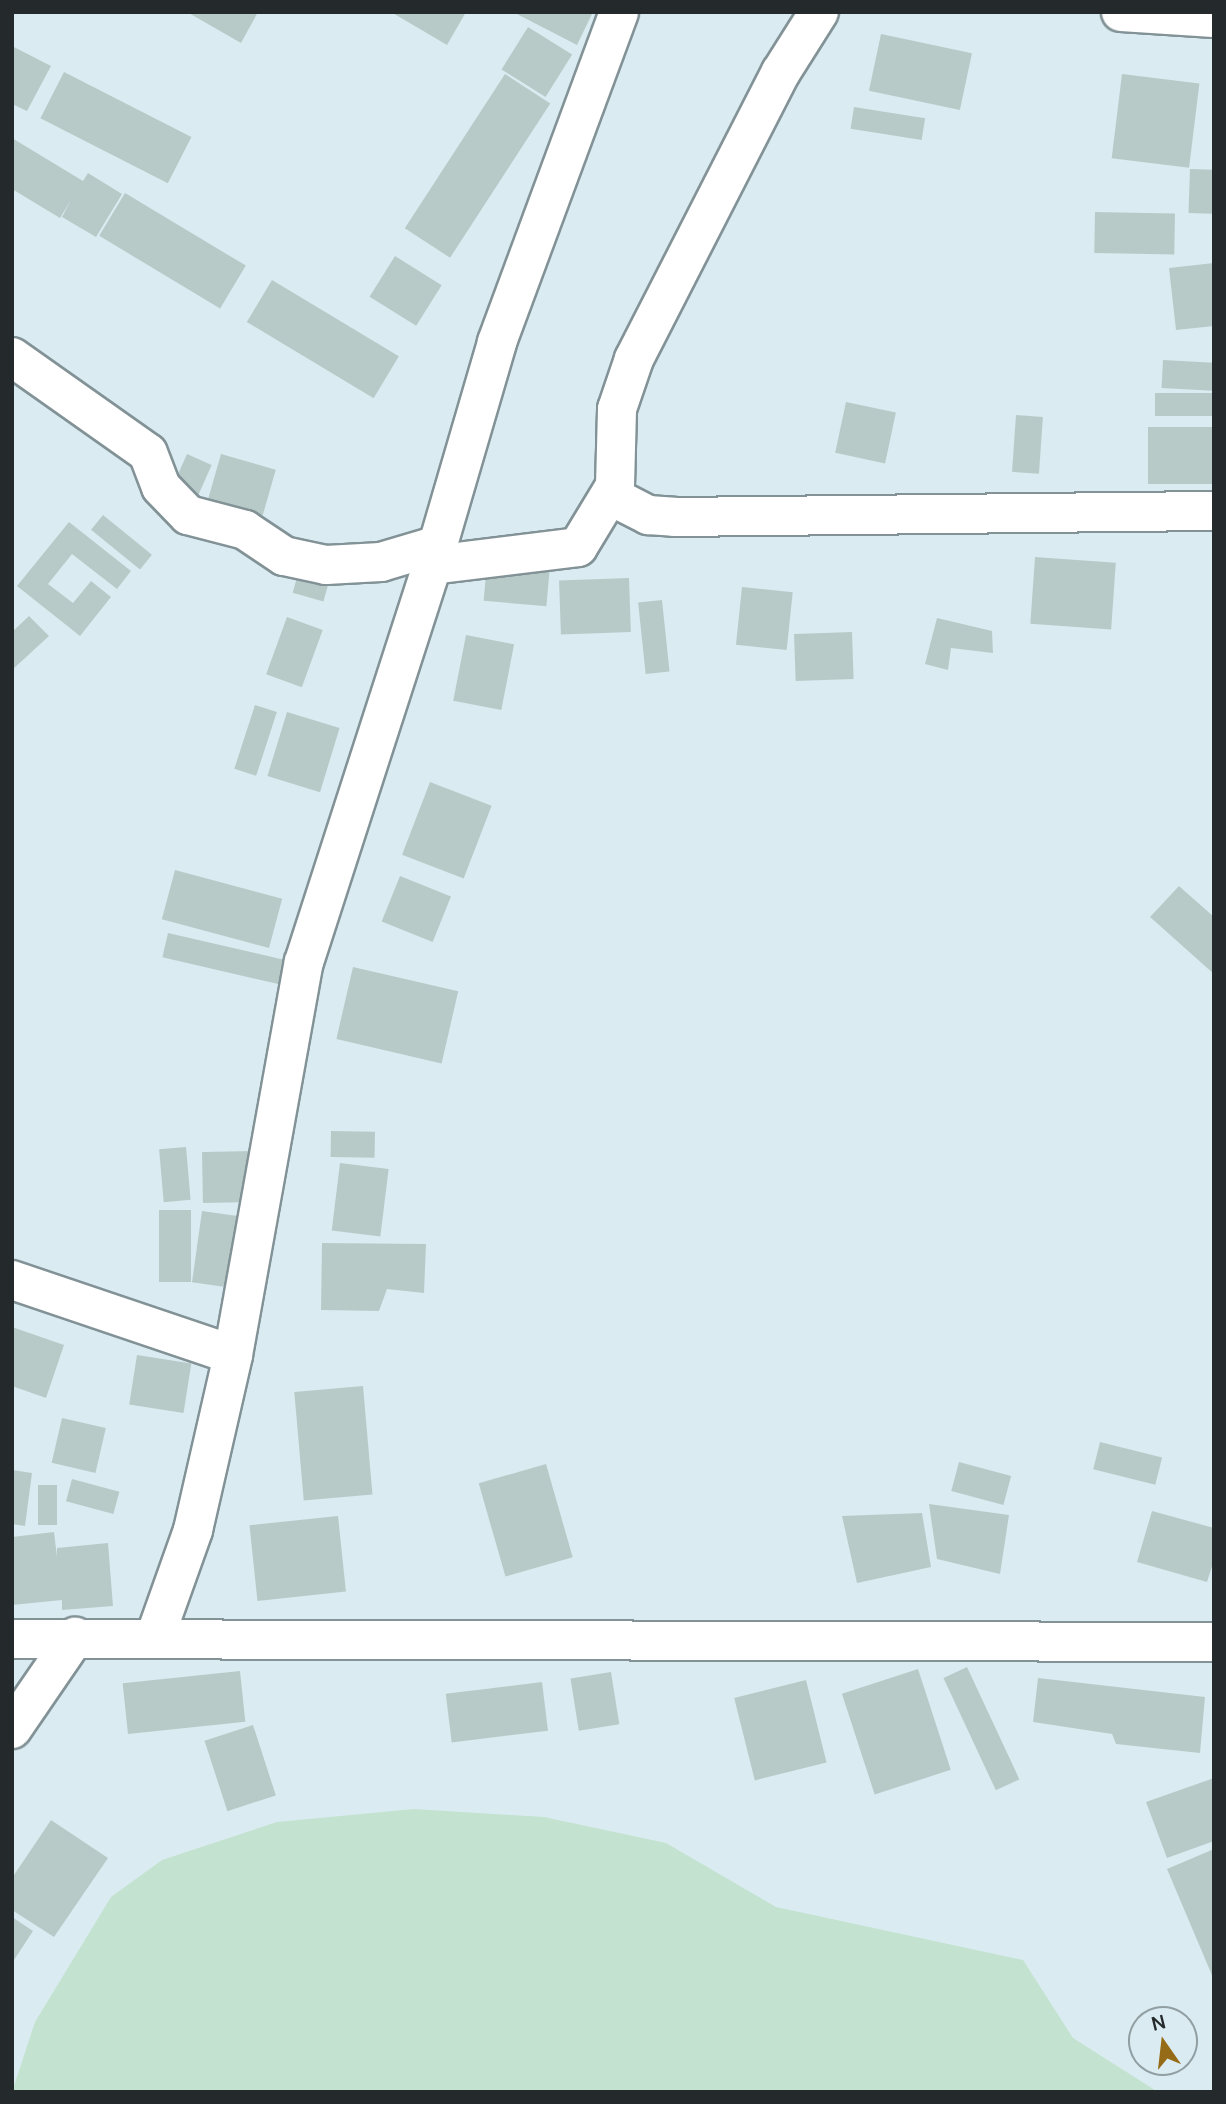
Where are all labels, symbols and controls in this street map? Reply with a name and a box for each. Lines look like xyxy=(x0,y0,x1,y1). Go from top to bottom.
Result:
north arrow xyxy=(1128,2006,1198,2076)
text: N xyxy=(1149,2008,1168,2037)

